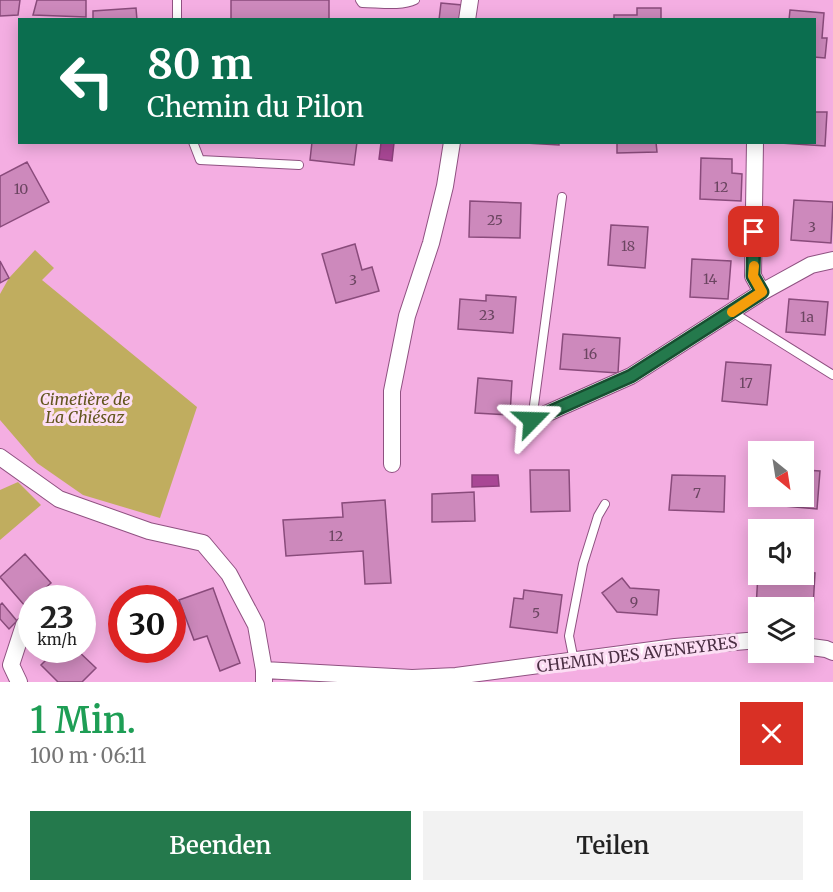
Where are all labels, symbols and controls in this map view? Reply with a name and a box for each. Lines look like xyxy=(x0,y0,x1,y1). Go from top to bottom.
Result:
text: 80 m xyxy=(147,38,253,90)
icon: left xyxy=(48,42,126,120)
text: Chemin du Pilon xyxy=(147,90,364,124)
house number: 12 xyxy=(714,178,728,196)
house number: 10 xyxy=(14,180,28,198)
pin xyxy=(728,206,779,257)
house number: 25 xyxy=(487,211,503,229)
icon: arrive xyxy=(737,215,770,248)
house number: 3 xyxy=(808,218,816,236)
house number: 18 xyxy=(621,237,635,255)
house number: 14 xyxy=(703,270,717,288)
house number: 3 xyxy=(349,271,357,289)
house number: 23 xyxy=(479,306,495,324)
house number: 1a xyxy=(800,308,814,326)
house number: 16 xyxy=(583,345,597,363)
house number: 17 xyxy=(739,374,753,392)
position arrow xyxy=(500,388,564,452)
park label: Cimetière de La Chiésaz xyxy=(40,389,130,427)
north arrow xyxy=(748,441,814,507)
map controls xyxy=(748,441,814,663)
house number: 7 xyxy=(693,484,701,502)
button: sound xyxy=(748,519,814,585)
house number: 12 xyxy=(329,527,343,545)
speed limit sign: 30 xyxy=(108,585,186,663)
house number: 9 xyxy=(630,593,638,611)
button: layers xyxy=(748,597,814,663)
text: 23 xyxy=(40,598,74,636)
house number: 5 xyxy=(532,604,540,622)
text: km/h xyxy=(37,630,77,649)
street label: CHEMIN DES AVENEYRES xyxy=(536,632,738,676)
text: 1 Min. xyxy=(30,698,136,743)
button: close xyxy=(740,702,803,765)
text: 100 m · 06:11 xyxy=(30,743,146,768)
button: Beenden xyxy=(30,811,411,880)
button: Teilen xyxy=(423,811,803,880)

